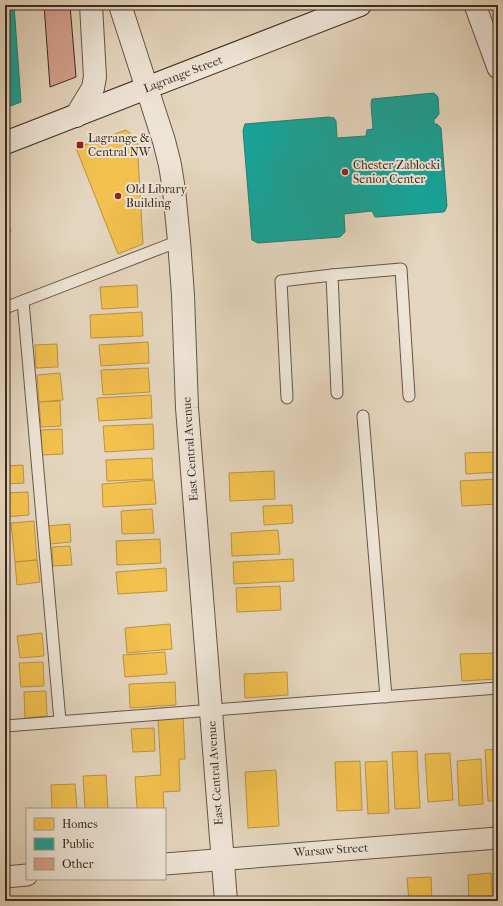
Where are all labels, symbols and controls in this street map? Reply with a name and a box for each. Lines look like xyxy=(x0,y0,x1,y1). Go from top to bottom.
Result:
street label: Lagrange Street xyxy=(142,52,225,95)
place label: Lagrange & Central NW xyxy=(88,131,152,159)
marker: Lagrange & Central NW xyxy=(75,140,85,150)
place label: Chester Zablocki Senior Center xyxy=(353,158,441,186)
marker: Chester Zablocki Senior Center xyxy=(340,167,350,177)
place label: Old Library Building xyxy=(126,182,187,210)
marker: Old Library Building xyxy=(113,191,123,201)
street label: East Central Avenue xyxy=(179,396,201,502)
street label: East Central Avenue xyxy=(204,720,226,826)
legend xyxy=(26,808,166,880)
text: Homes xyxy=(62,817,98,831)
text: Public xyxy=(62,837,94,851)
street label: Warsaw Street xyxy=(292,840,369,860)
text: Other xyxy=(62,857,94,871)

